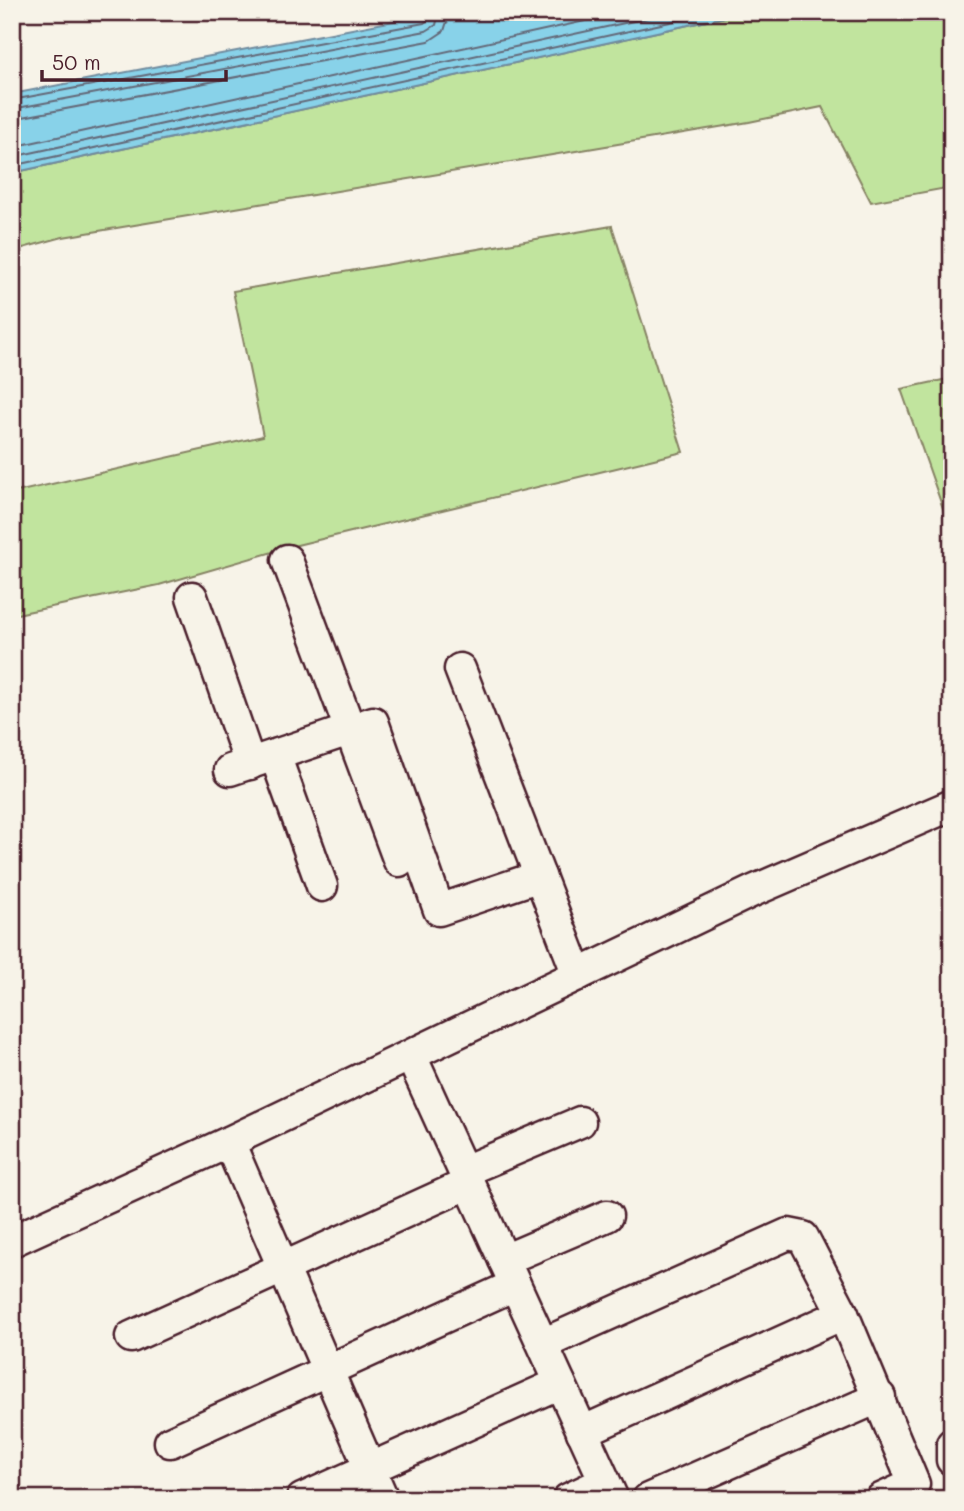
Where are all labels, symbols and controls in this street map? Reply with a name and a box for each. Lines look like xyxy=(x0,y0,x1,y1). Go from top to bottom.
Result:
scale bar xyxy=(42,38,226,82)
text: 50 m xyxy=(52,48,101,75)

